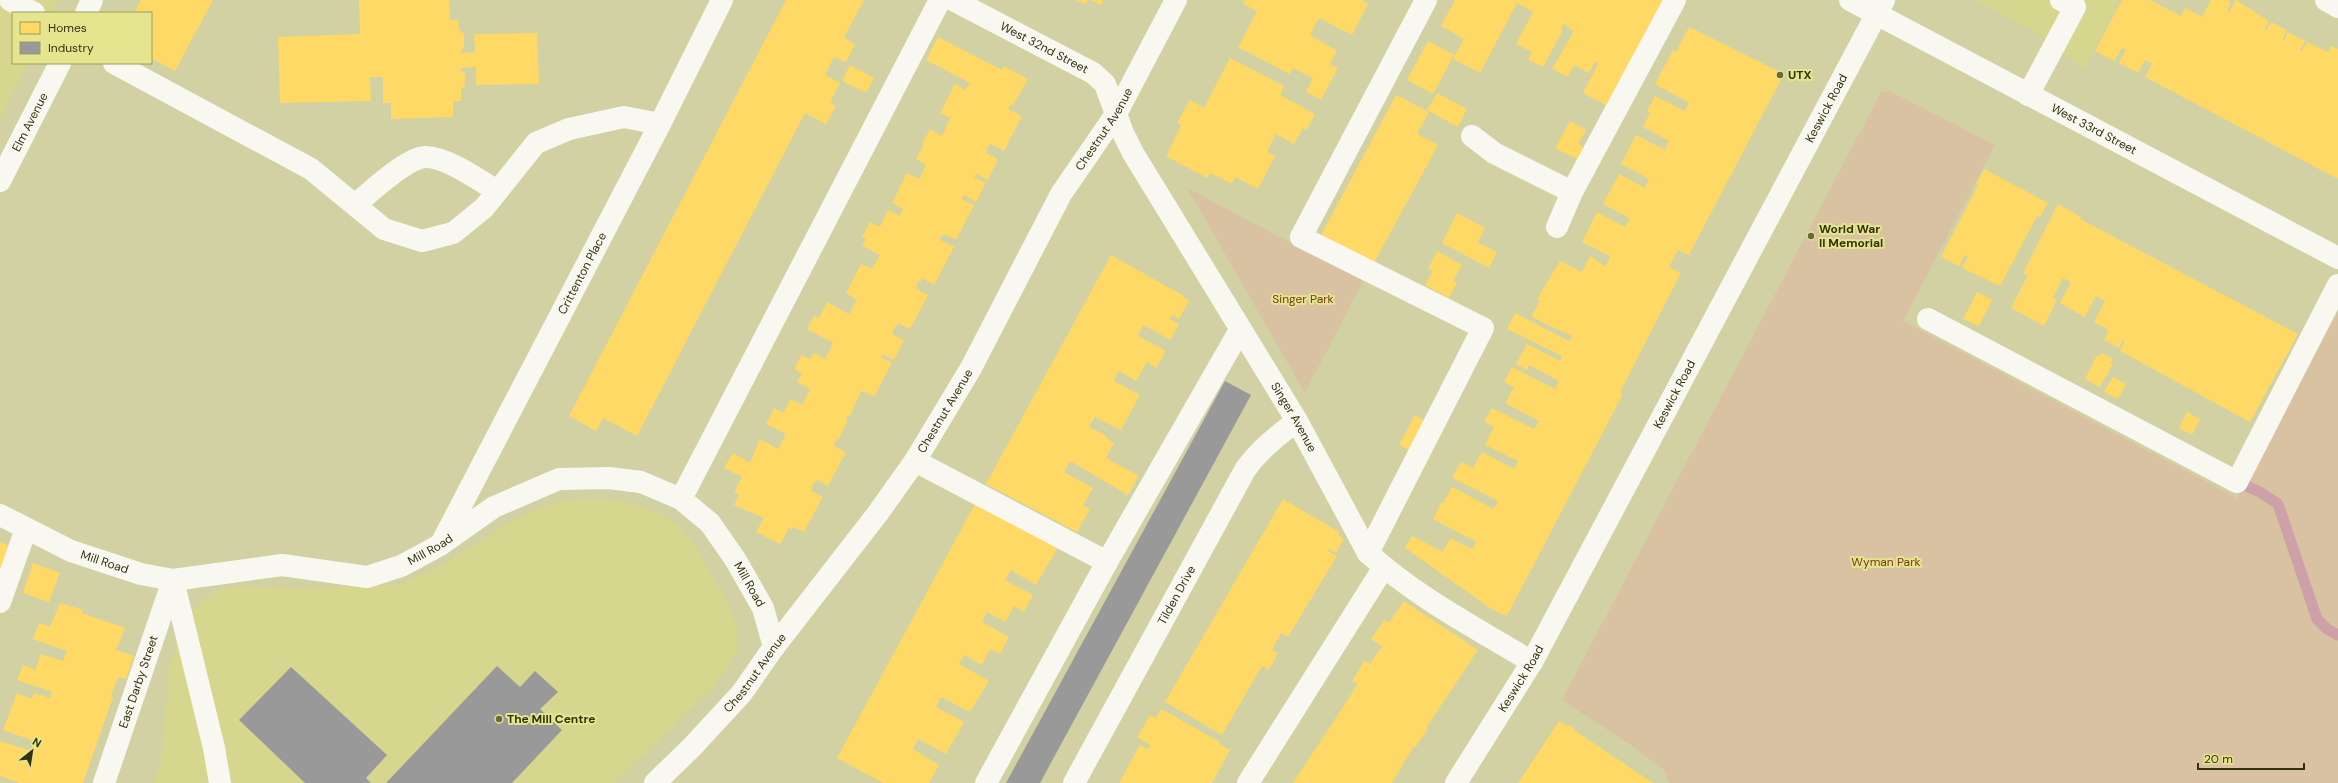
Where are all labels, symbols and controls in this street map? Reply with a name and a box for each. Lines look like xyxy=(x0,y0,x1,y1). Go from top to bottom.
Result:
legend xyxy=(12,12,152,64)
street label: West 32nd Street xyxy=(998,18,1091,77)
text: Homes xyxy=(48,20,87,36)
text: Industry xyxy=(48,40,94,56)
place label: UTX xyxy=(1788,67,1811,83)
marker: UTX xyxy=(1775,70,1785,80)
street label: Keswick Road xyxy=(1802,71,1851,145)
street label: Chestnut Avenue xyxy=(1072,85,1136,174)
street label: Elm Avenue xyxy=(8,90,52,154)
street label: West 33rd Street xyxy=(2048,100,2140,158)
place label: World War II Memorial xyxy=(1819,221,1883,251)
street label: Crittenton Place xyxy=(554,229,610,317)
marker: World War II Memorial xyxy=(1806,231,1816,241)
park label: Singer Park xyxy=(1272,291,1334,307)
street label: Keswick Road xyxy=(1650,357,1699,431)
street label: Chestnut Avenue xyxy=(914,366,977,456)
street label: Singer Avenue xyxy=(1267,379,1320,455)
street label: Mill Road xyxy=(405,530,456,569)
street label: Mill Road xyxy=(79,547,131,577)
park label: Wyman Park xyxy=(1851,554,1921,570)
street label: Mill Road xyxy=(730,559,769,610)
street label: Tilden Drive xyxy=(1154,563,1199,628)
street label: Chestnut Avenue xyxy=(720,630,790,716)
street label: East Darby Street xyxy=(115,633,162,730)
street label: Keswick Road xyxy=(1495,643,1547,715)
place label: The Mill Centre xyxy=(507,711,596,727)
marker: The Mill Centre xyxy=(494,714,504,724)
north arrow xyxy=(12,731,52,771)
text: N xyxy=(30,734,44,750)
scale bar xyxy=(2198,745,2304,771)
text: 20 m xyxy=(2204,751,2233,767)

